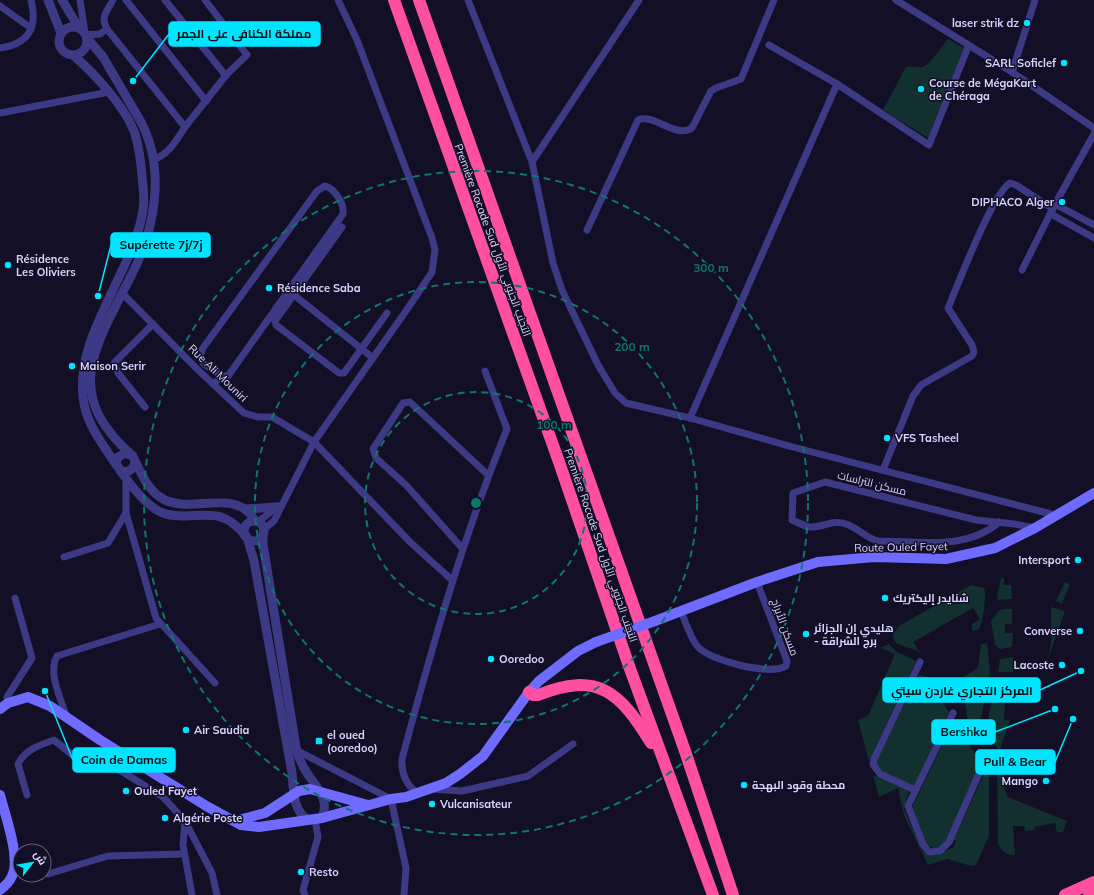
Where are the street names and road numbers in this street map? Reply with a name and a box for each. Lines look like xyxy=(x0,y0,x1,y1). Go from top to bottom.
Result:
street label: Première Rocade Sud التجنب الجنوبي الأول xyxy=(450,142,534,339)
street label: Rue Ali Mouniri xyxy=(186,341,250,405)
street label: Première Rocade Sud التجنب الجنوبي الأول xyxy=(559,446,641,644)
street label: مسكن التراسات xyxy=(836,468,908,498)
street label: Route Ouled Fayet xyxy=(854,539,948,555)
street label: مسكن الأبراج xyxy=(767,596,802,658)

